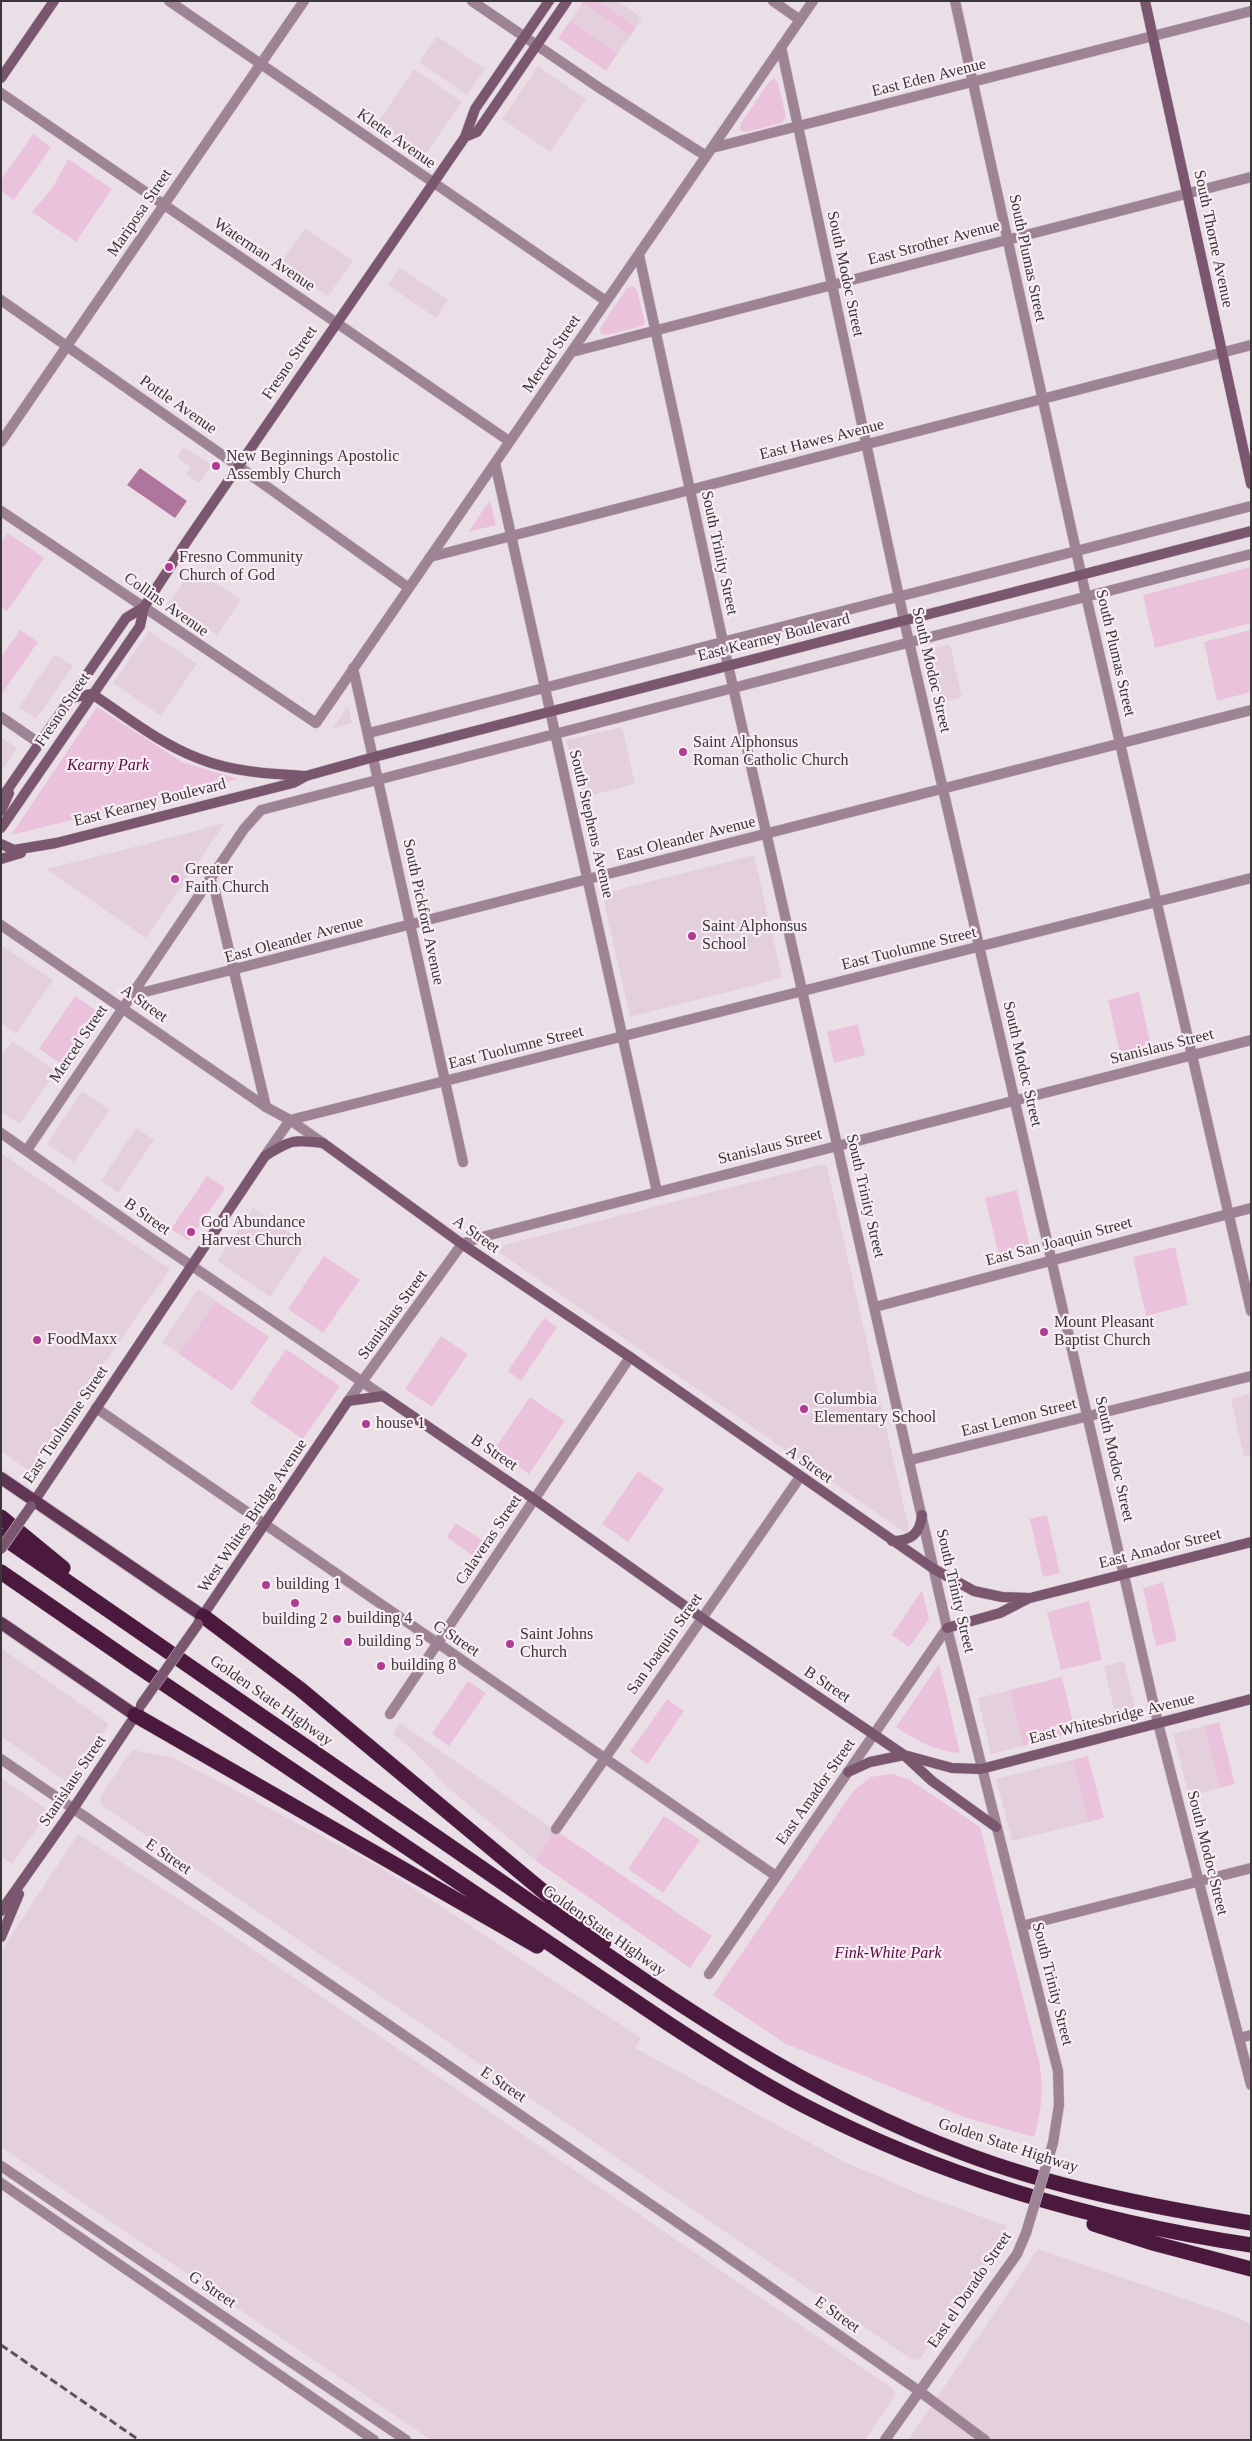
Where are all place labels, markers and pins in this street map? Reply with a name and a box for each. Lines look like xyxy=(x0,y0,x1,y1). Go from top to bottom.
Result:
place label: New Beginnings Apostolic Assembly Church xyxy=(226,447,399,485)
marker: New Beginnings Apostolic Assembly Church xyxy=(210,460,222,472)
place label: Fresno Community Church of God xyxy=(179,548,303,586)
marker: Fresno Community Church of God xyxy=(163,561,175,573)
place label: Saint Alphonsus Roman Catholic Church xyxy=(693,733,849,771)
marker: Saint Alphonsus Roman Catholic Church xyxy=(677,746,689,758)
place label: Greater Faith Church xyxy=(185,860,269,898)
marker: Greater Faith Church xyxy=(169,873,181,885)
place label: Saint Alphonsus School xyxy=(702,917,807,955)
marker: Saint Alphonsus School xyxy=(686,930,698,942)
place label: God Abundance Harvest Church xyxy=(201,1213,305,1251)
marker: God Abundance Harvest Church xyxy=(185,1226,197,1238)
place label: Mount Pleasant Baptist Church xyxy=(1054,1313,1154,1351)
marker: Mount Pleasant Baptist Church xyxy=(1038,1326,1050,1338)
place label: FoodMaxx xyxy=(47,1330,117,1350)
marker: FoodMaxx xyxy=(31,1334,43,1346)
place label: Columbia Elementary School xyxy=(814,1390,936,1428)
marker: Columbia Elementary School xyxy=(798,1403,810,1415)
place label: house 1 xyxy=(376,1414,425,1434)
marker: house 1 xyxy=(360,1418,372,1430)
place label: building 1 xyxy=(276,1575,341,1595)
marker: building 1 xyxy=(260,1579,272,1591)
marker: building 2 xyxy=(289,1597,301,1609)
place label: building 4 xyxy=(347,1609,412,1629)
place label: building 2 xyxy=(262,1610,328,1630)
marker: building 4 xyxy=(331,1613,343,1625)
place label: Saint Johns Church xyxy=(520,1625,593,1663)
place label: building 5 xyxy=(358,1632,423,1652)
marker: building 5 xyxy=(342,1636,354,1648)
marker: Saint Johns Church xyxy=(504,1638,516,1650)
place label: building 8 xyxy=(391,1656,456,1676)
marker: building 8 xyxy=(375,1660,387,1672)

